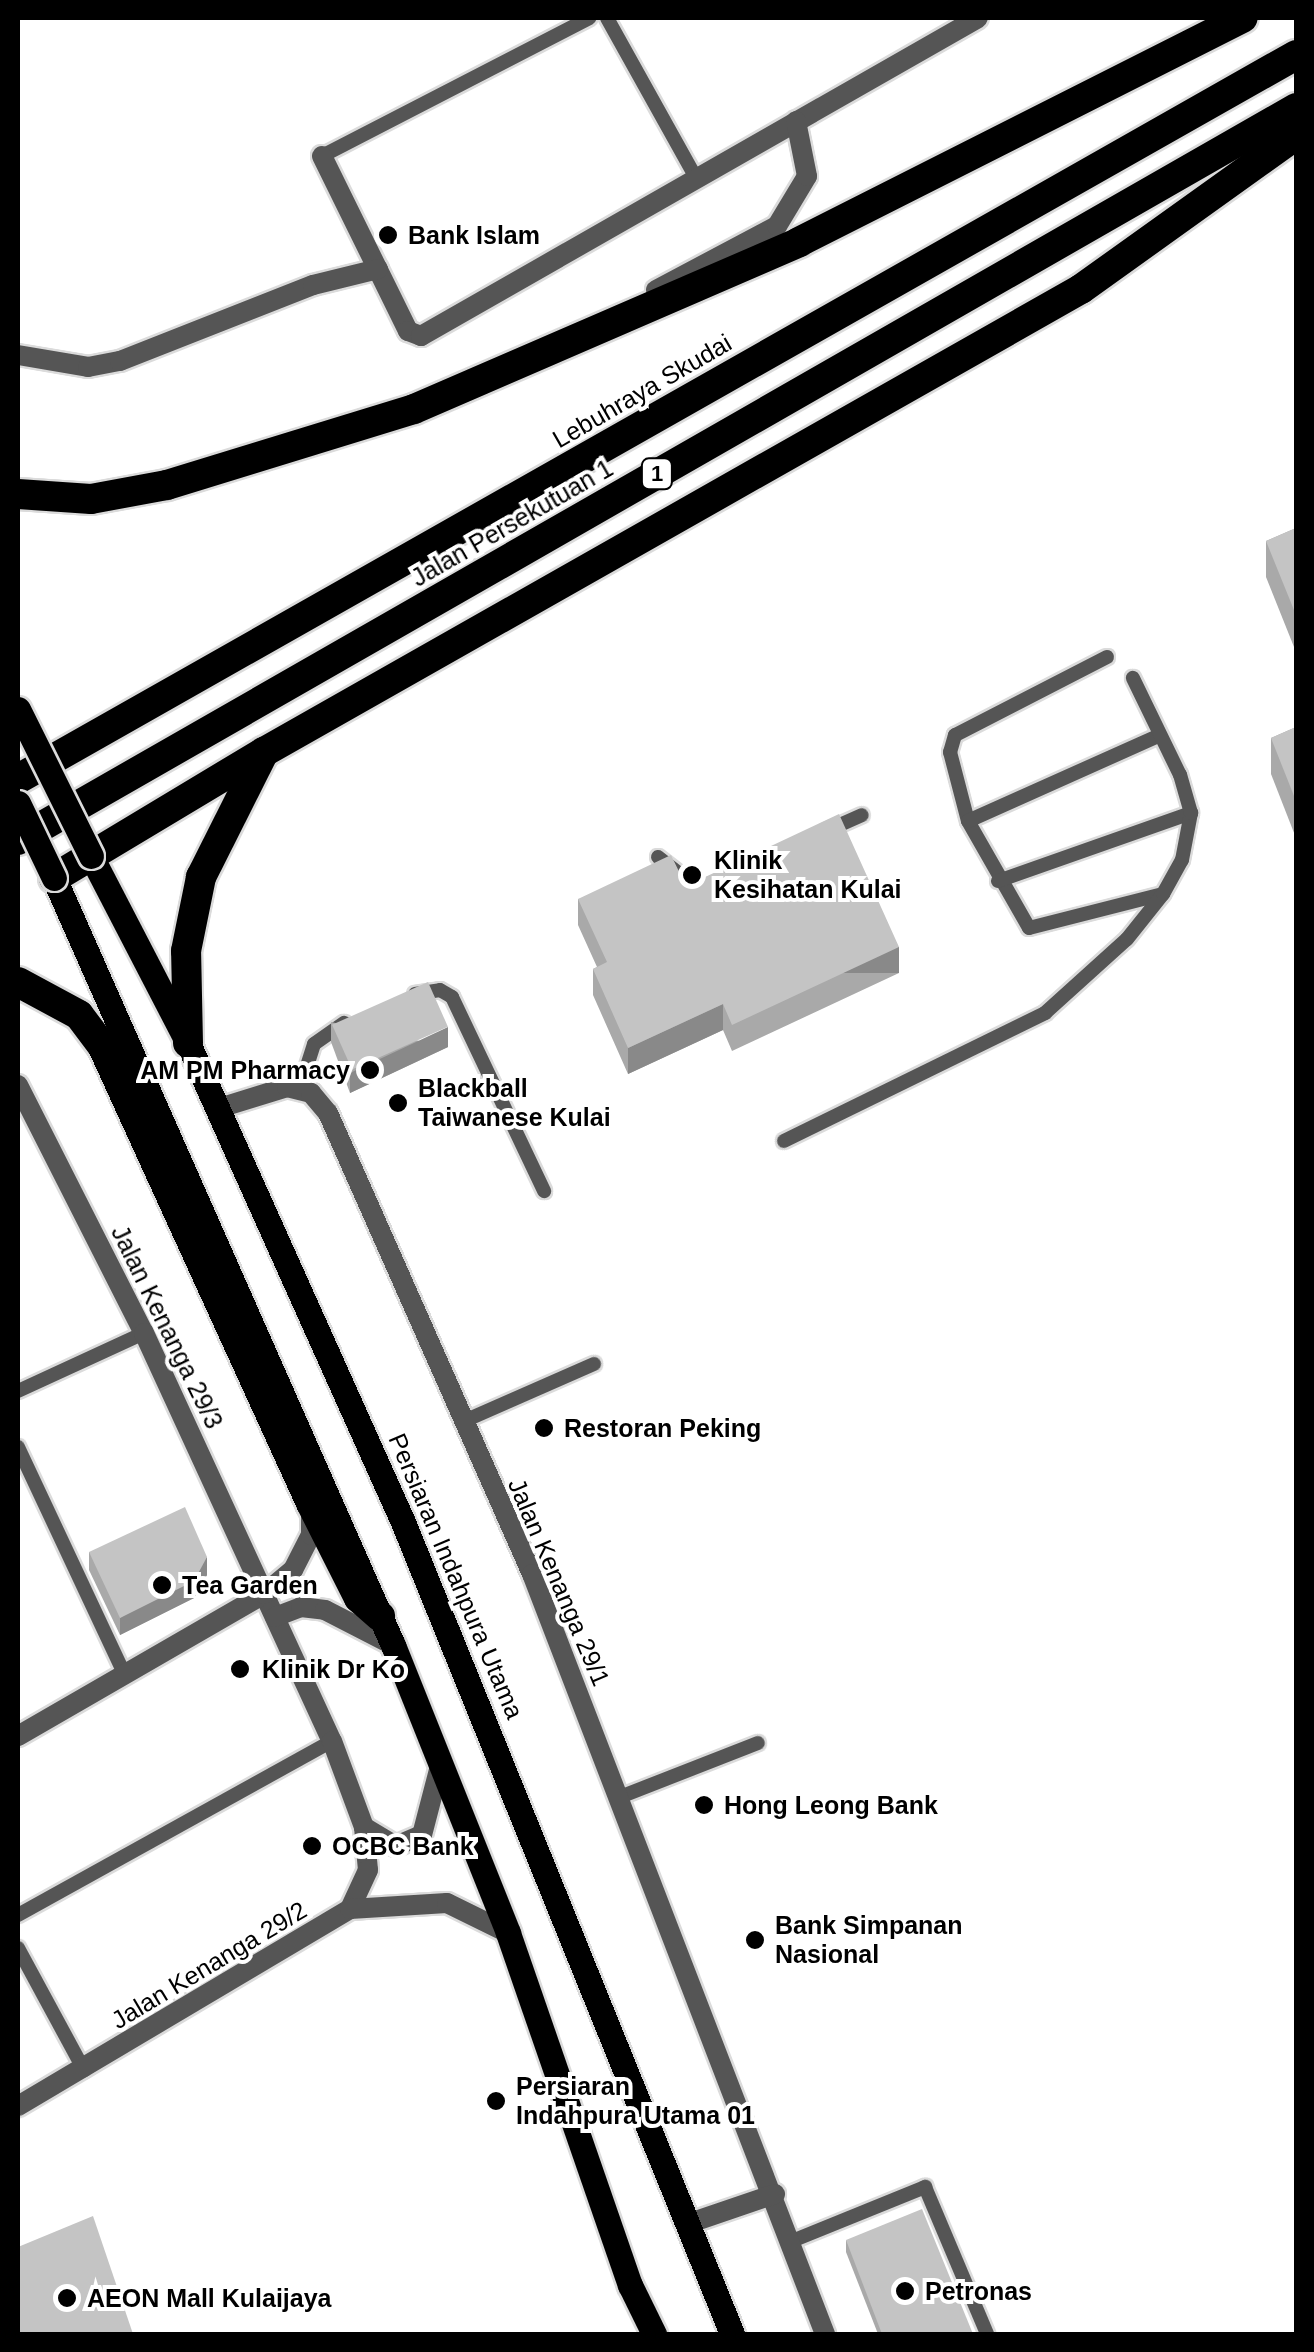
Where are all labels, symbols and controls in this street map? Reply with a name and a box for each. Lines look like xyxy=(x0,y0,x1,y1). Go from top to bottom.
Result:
place label: Bank Islam xyxy=(408,220,540,250)
marker: Bank Islam xyxy=(377,224,399,246)
street label: Lebuhraya Skudai xyxy=(547,328,737,454)
street label: Jalan Persekutuan 1 xyxy=(406,453,618,593)
road number: 1 xyxy=(640,457,674,491)
place label: Klinik Kesihatan Kulai xyxy=(714,846,902,905)
marker: Klinik Kesihatan Kulai xyxy=(679,862,705,888)
place label: AM PM Pharmacy xyxy=(140,1055,350,1085)
marker: AM PM Pharmacy xyxy=(359,1059,381,1081)
place label: Blackball Taiwanese Kulai xyxy=(418,1074,611,1133)
marker: Blackball Taiwanese Kulai xyxy=(387,1092,409,1114)
street label: Jalan Kenanga 29/3 xyxy=(105,1220,229,1434)
place label: Restoran Peking xyxy=(564,1413,761,1443)
marker: Restoran Peking xyxy=(533,1417,555,1439)
street label: Persiaran Indahpura Utama xyxy=(382,1429,530,1723)
street label: Jalan Kenanga 29/1 xyxy=(502,1474,616,1690)
place label: Tea Garden xyxy=(182,1570,318,1600)
marker: Tea Garden xyxy=(151,1574,173,1596)
place label: Klinik Dr Ko xyxy=(262,1654,405,1684)
marker: Klinik Dr Ko xyxy=(227,1656,253,1682)
place label: Hong Leong Bank xyxy=(724,1790,938,1820)
marker: Hong Leong Bank xyxy=(693,1794,715,1816)
place label: OCBC Bank xyxy=(332,1831,474,1861)
marker: OCBC Bank xyxy=(301,1835,323,1857)
street label: Jalan Kenanga 29/2 xyxy=(106,1895,312,2035)
place label: Bank Simpanan Nasional xyxy=(775,1911,963,1970)
marker: Bank Simpanan Nasional xyxy=(744,1929,766,1951)
place label: Persiaran Indahpura Utama 01 xyxy=(516,2072,755,2131)
marker: Persiaran Indahpura Utama 01 xyxy=(485,2090,507,2112)
place label: Petronas xyxy=(925,2276,1032,2306)
marker: Petronas xyxy=(894,2280,916,2302)
place label: AEON Mall Kulaijaya xyxy=(87,2283,332,2313)
marker: AEON Mall Kulaijaya xyxy=(56,2287,78,2309)

